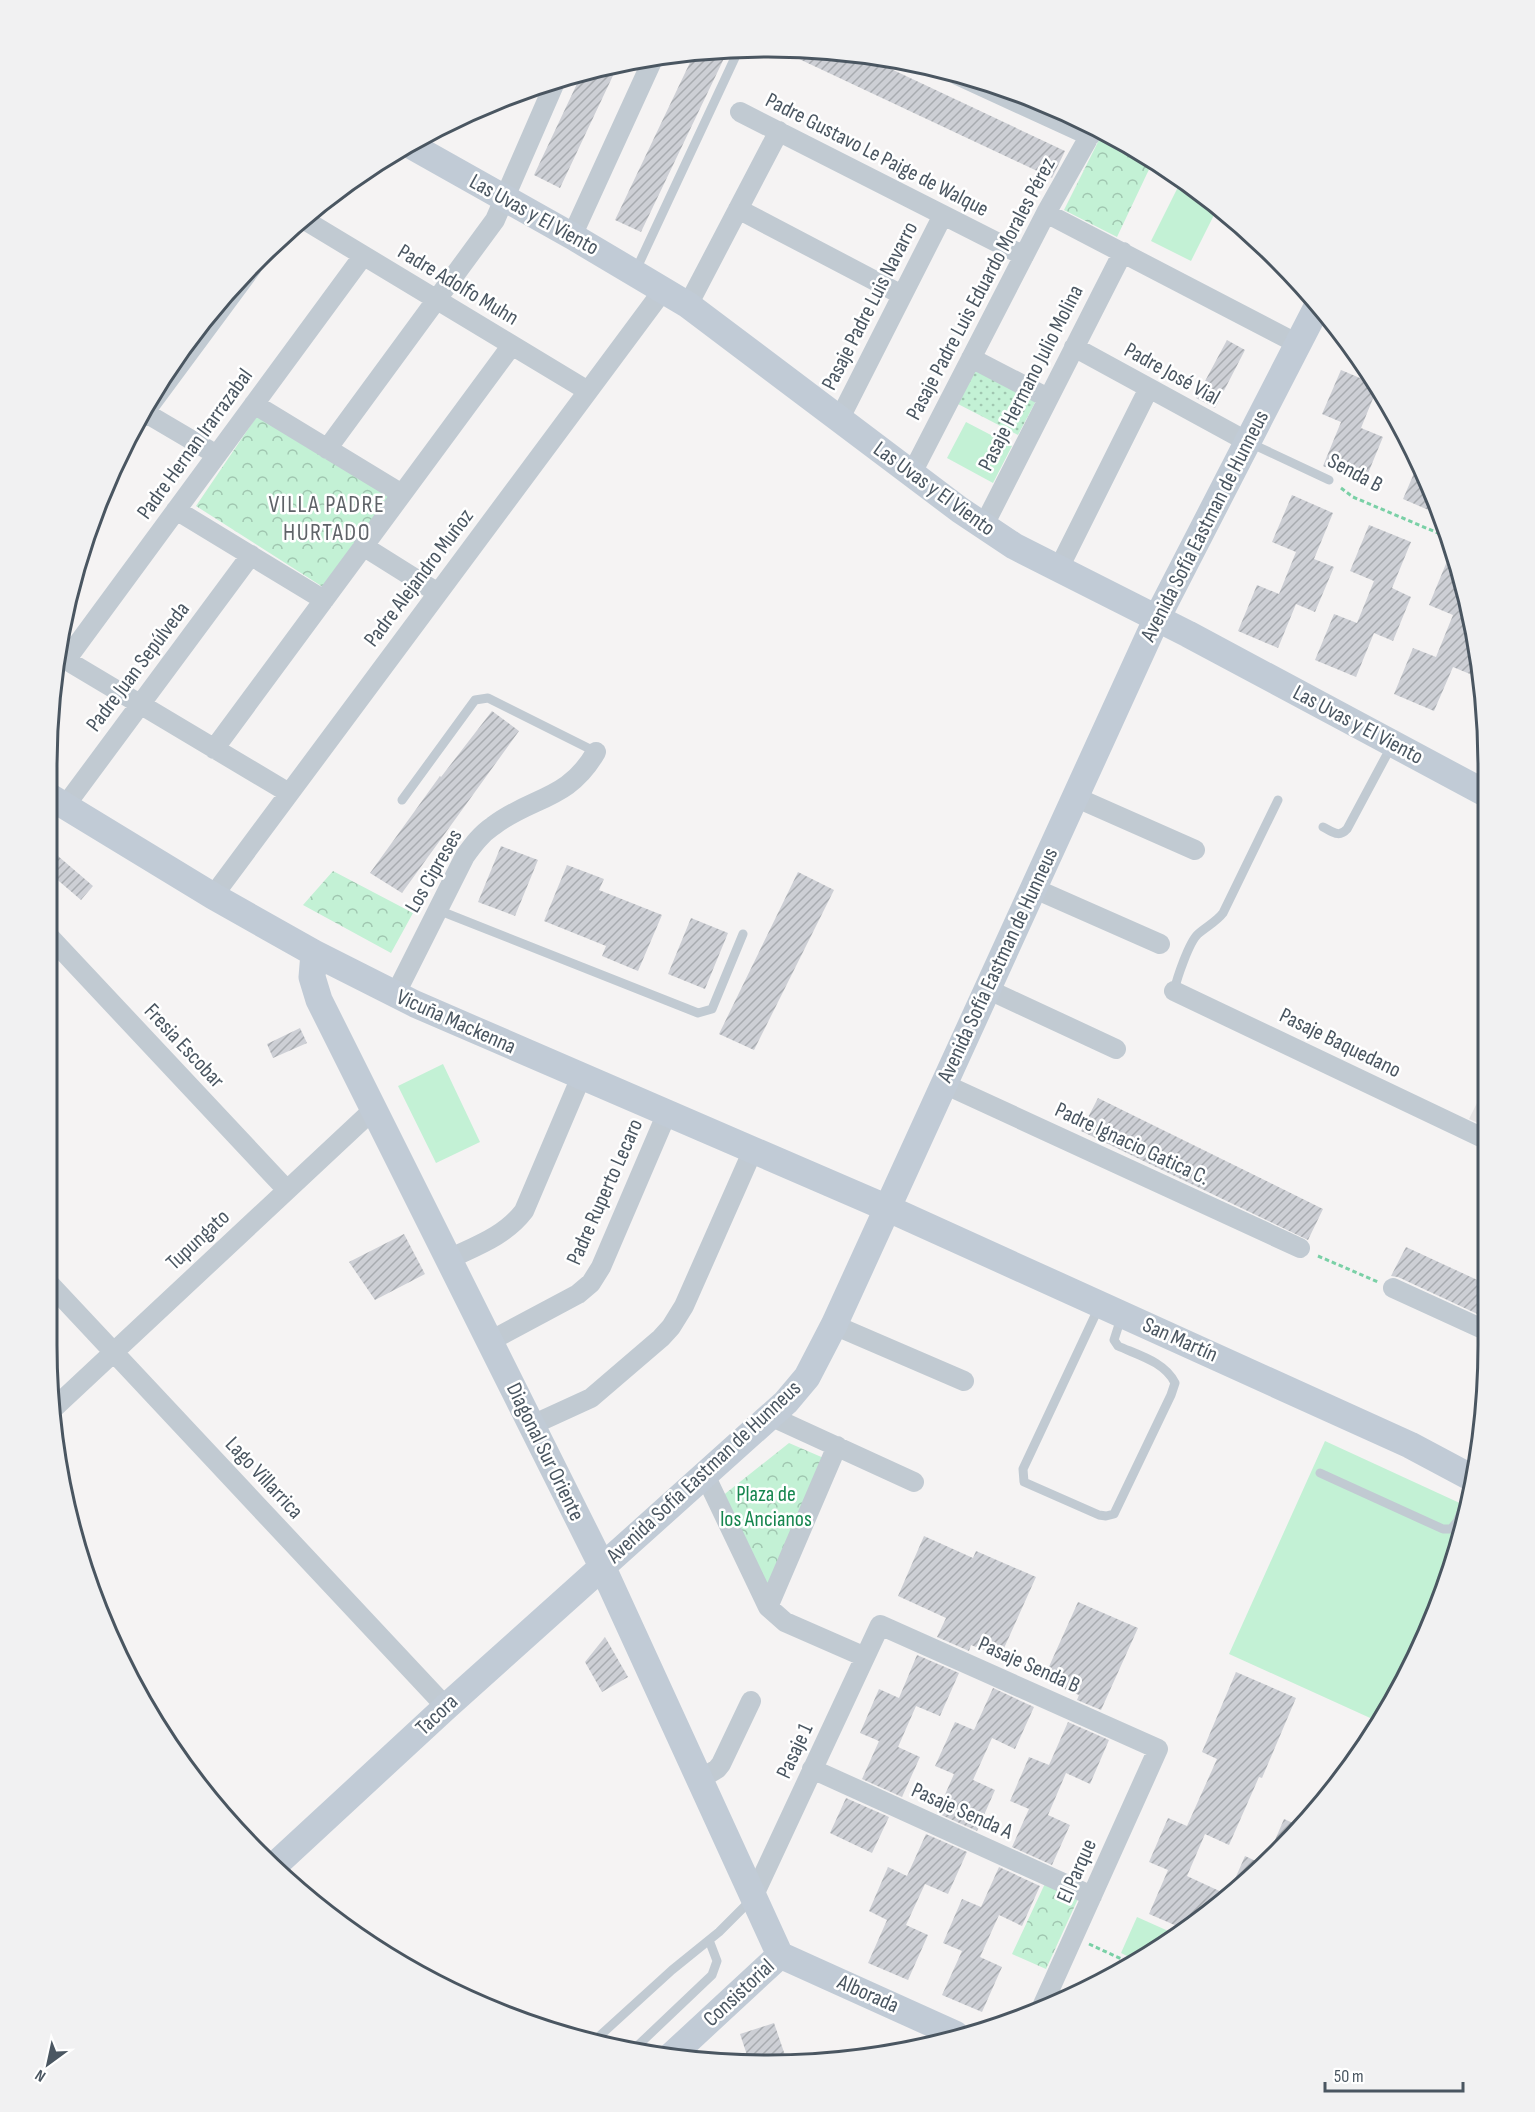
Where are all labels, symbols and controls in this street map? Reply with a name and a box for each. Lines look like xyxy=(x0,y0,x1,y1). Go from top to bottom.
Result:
street label: Padre Gustavo Le Paige de Walque xyxy=(761,87,993,223)
street label: Pasaje Padre Luis Eduardo Morales Pérez xyxy=(900,153,1062,425)
street label: Las Uvas y El Viento xyxy=(465,168,603,262)
street label: Pasaje Padre Luis Navarro xyxy=(816,217,924,395)
street label: Padre Adolfo Muhn xyxy=(393,238,523,332)
street label: Pasaje Hermano Julio Molina xyxy=(973,281,1089,475)
street label: Padre José Vial xyxy=(1119,337,1225,411)
street label: Padre Hernan Irarrazabal xyxy=(131,363,259,525)
street label: Avenida Sofía Eastman de Hunneus xyxy=(1134,406,1275,647)
street label: Las Uvas y El Viento xyxy=(868,436,1000,542)
street label: Senda B xyxy=(1323,447,1387,499)
district label: VILLA PADRE HURTADO xyxy=(269,490,385,547)
street label: Padre Alejandro Muñoz xyxy=(358,504,480,652)
street label: Padre Juan Sepúlveda xyxy=(80,597,196,737)
street label: Las Uvas y El Viento xyxy=(1288,679,1428,771)
street label: Los Cipreses xyxy=(399,824,469,917)
street label: Avenida Sofía Eastman de Hunneus xyxy=(931,843,1064,1088)
street label: Vicuña Mackenna xyxy=(392,984,520,1060)
street label: Fresia Escobar xyxy=(138,998,230,1094)
street label: Pasaje Baquedano xyxy=(1275,1002,1405,1084)
street label: Padre Ignacio Gatica C. xyxy=(1051,1096,1213,1192)
street label: Padre Ruperto Lecaro xyxy=(561,1115,649,1269)
street label: Tupungato xyxy=(161,1204,235,1276)
street label: San Martín xyxy=(1138,1312,1222,1368)
street label: Avenida Sofía Eastman de Hunneus xyxy=(600,1375,807,1570)
street label: Diagonal Sur Oriente xyxy=(500,1379,590,1525)
street label: Lago Villarrica xyxy=(219,1431,309,1525)
park label: Plaza de los Ancianos xyxy=(720,1481,812,1533)
street label: Pasaje Senda B xyxy=(974,1631,1084,1699)
street label: Tacora xyxy=(410,1689,464,1741)
street label: Pasaje 1 xyxy=(771,1719,820,1783)
street label: Pasaje Senda A xyxy=(907,1777,1017,1846)
street label: El Parque xyxy=(1051,1835,1103,1907)
street label: Consistorial xyxy=(698,1953,780,2033)
street label: Alborada xyxy=(832,1968,903,2019)
north arrow xyxy=(18,2034,78,2094)
scale bar xyxy=(1325,2055,1463,2093)
text: N xyxy=(32,2065,49,2086)
text: 50 m xyxy=(1334,2066,1364,2087)

